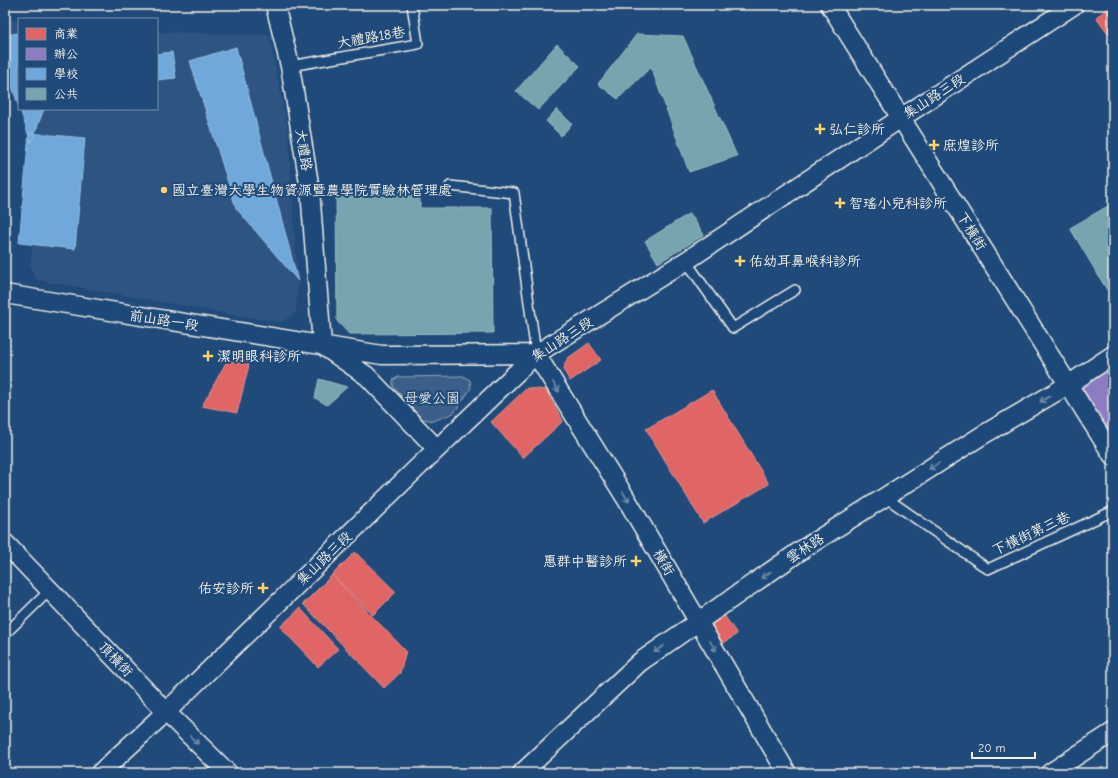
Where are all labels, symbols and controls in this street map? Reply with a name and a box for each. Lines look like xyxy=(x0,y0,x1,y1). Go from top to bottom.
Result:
legend xyxy=(18,18,158,110)
street label: 大禮路18巷 xyxy=(336,23,407,52)
text: 商業 xyxy=(54,27,78,41)
text: 辦公 xyxy=(54,47,78,61)
text: 學校 xyxy=(54,67,78,81)
street label: 集山路三段 xyxy=(900,70,968,123)
text: 公共 xyxy=(54,87,78,101)
place label: 弘仁診所 xyxy=(829,121,885,138)
marker: 弘仁診所 xyxy=(814,123,826,135)
street label: 大禮路 xyxy=(292,128,315,172)
place label: 庶煌診所 xyxy=(943,137,999,154)
marker: 庶煌診所 xyxy=(928,139,940,151)
place label: 國立臺灣大學生物資源暨農學院實驗林管理處 xyxy=(172,182,452,199)
marker: 國立臺灣大學生物資源暨農學院實驗林管理處 xyxy=(159,185,169,195)
place label: 智瑤小兒科診所 xyxy=(849,195,947,212)
marker: 智瑤小兒科診所 xyxy=(834,197,846,209)
street label: 下橫街 xyxy=(953,209,990,254)
place label: 佑幼耳鼻喉科診所 xyxy=(749,253,861,270)
marker: 佑幼耳鼻喉科診所 xyxy=(734,255,746,267)
street label: 前山路一段 xyxy=(128,307,200,334)
street label: 集山路三段 xyxy=(528,313,596,366)
place label: 潔明眼科診所 xyxy=(217,348,301,365)
marker: 潔明眼科診所 xyxy=(202,350,214,362)
one-way arrow xyxy=(553,381,561,393)
park label: 母愛公園 xyxy=(404,390,460,407)
one-way arrow xyxy=(1039,395,1051,403)
one-way arrow xyxy=(928,462,939,470)
one-way arrow xyxy=(622,491,630,503)
street label: 下橫街第三巷 xyxy=(990,508,1074,559)
street label: 集山路三段 xyxy=(293,528,355,589)
street label: 雲林路 xyxy=(783,530,828,567)
street label: 橫街 xyxy=(649,546,678,579)
place label: 惠群中醫診所 xyxy=(543,553,627,570)
marker: 惠群中醫診所 xyxy=(630,555,642,567)
one-way arrow xyxy=(760,571,771,579)
place label: 佑安診所 xyxy=(198,580,254,597)
marker: 佑安診所 xyxy=(257,582,269,594)
street label: 頂橫街 xyxy=(95,638,136,680)
one-way arrow xyxy=(709,640,717,652)
one-way arrow xyxy=(654,645,665,653)
scale bar xyxy=(972,734,1035,760)
one-way arrow xyxy=(189,735,199,745)
text: 20 m xyxy=(978,741,1006,755)

